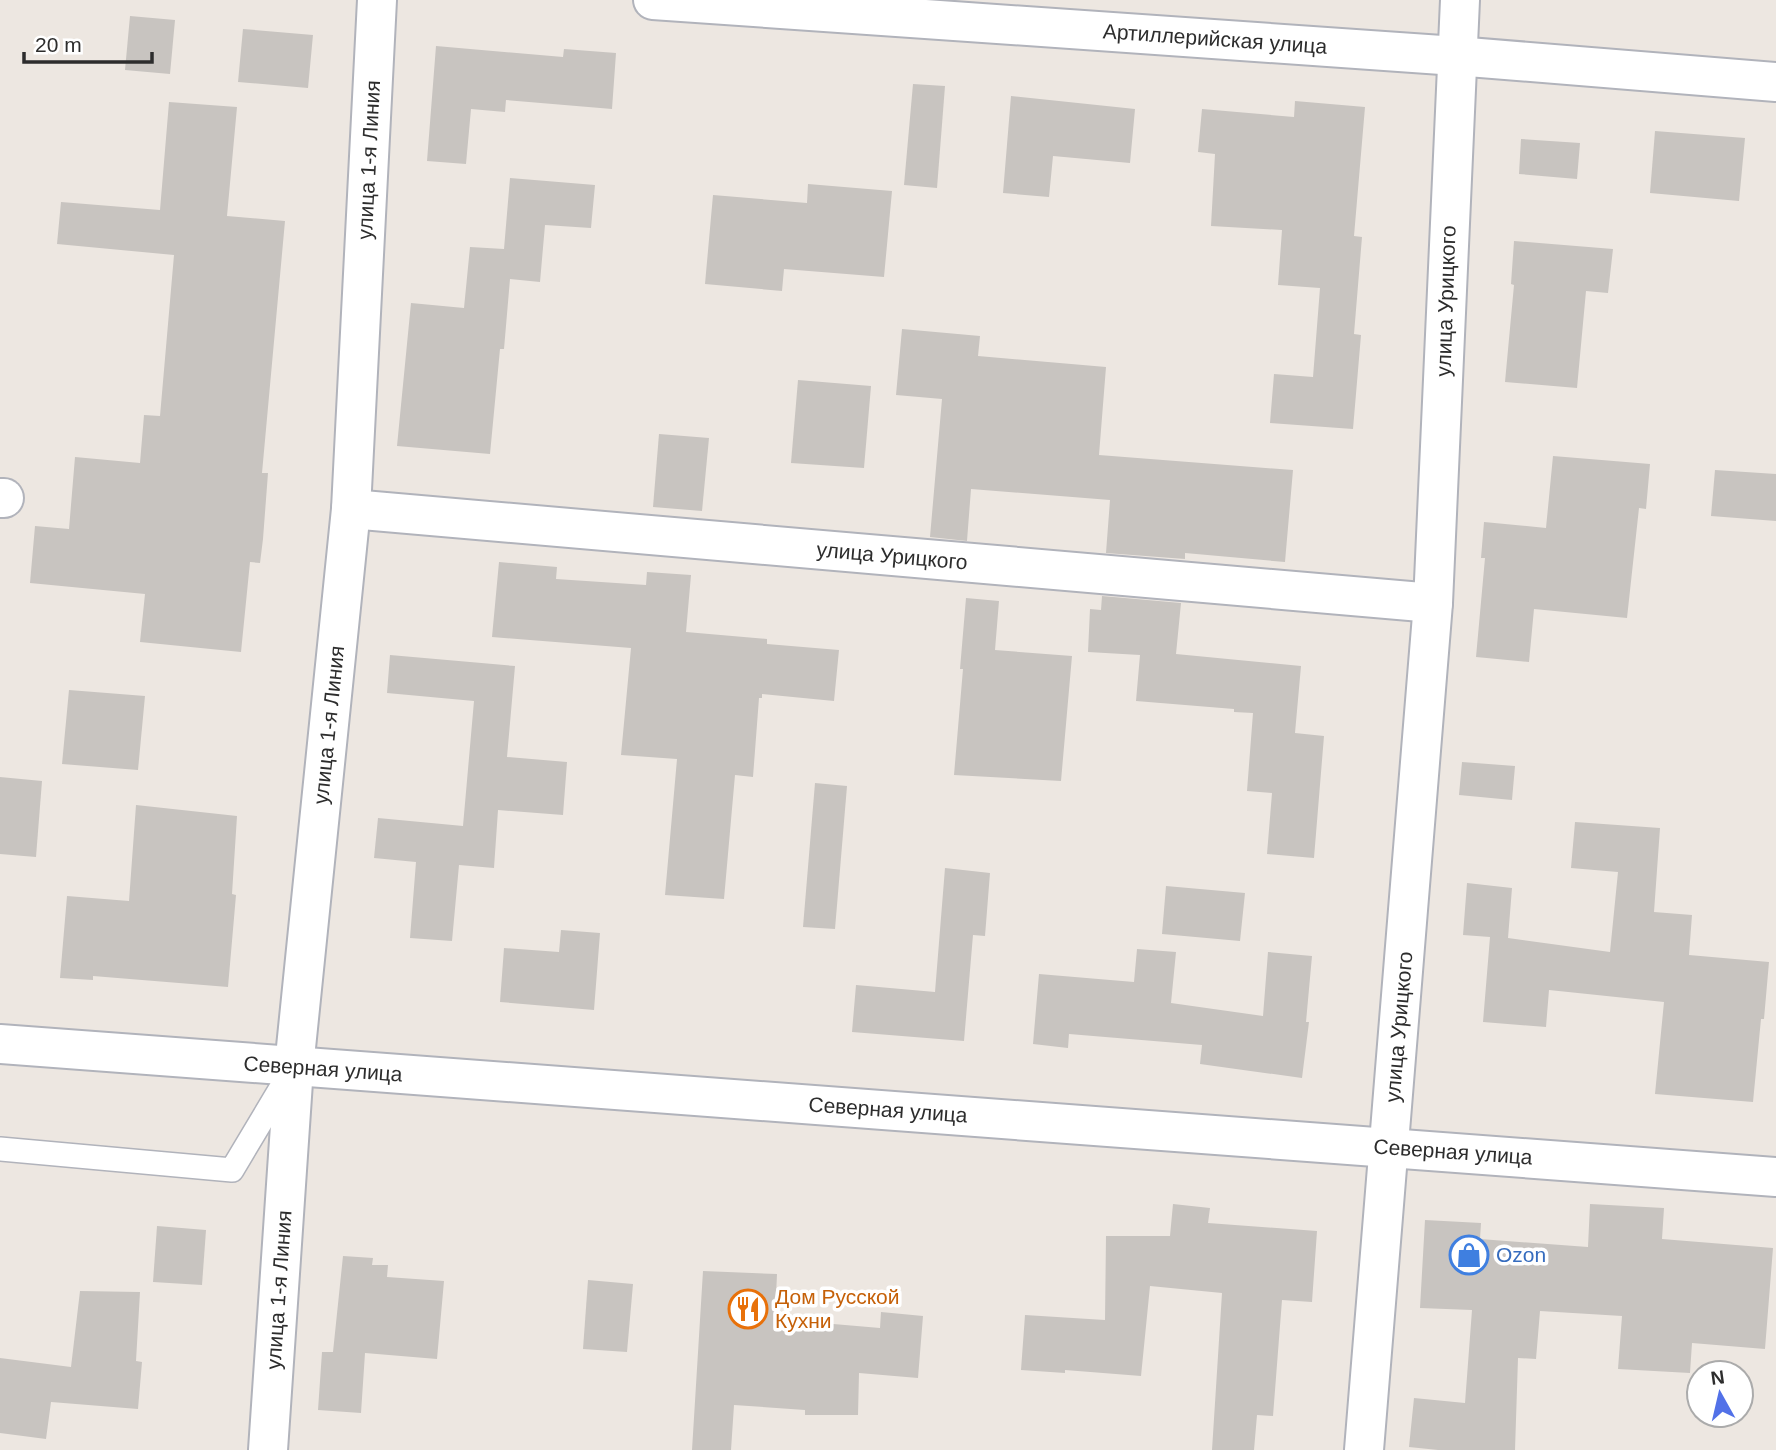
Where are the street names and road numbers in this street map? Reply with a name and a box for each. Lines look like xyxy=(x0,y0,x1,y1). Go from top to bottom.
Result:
street label: Артиллерийская улица xyxy=(1102,19,1328,58)
street label: улица 1-я Линия xyxy=(353,80,384,240)
street label: улица Урицкого xyxy=(1431,225,1460,377)
street label: улица Урицкого xyxy=(816,537,968,574)
street label: улица 1-я Линия xyxy=(309,644,348,806)
street label: улица Урицкого xyxy=(1380,951,1417,1103)
street label: Северная улица xyxy=(243,1051,404,1086)
street label: Северная улица xyxy=(808,1092,969,1127)
street label: Северная улица xyxy=(1373,1134,1534,1169)
street label: улица 1-я Линия xyxy=(261,1210,296,1370)

